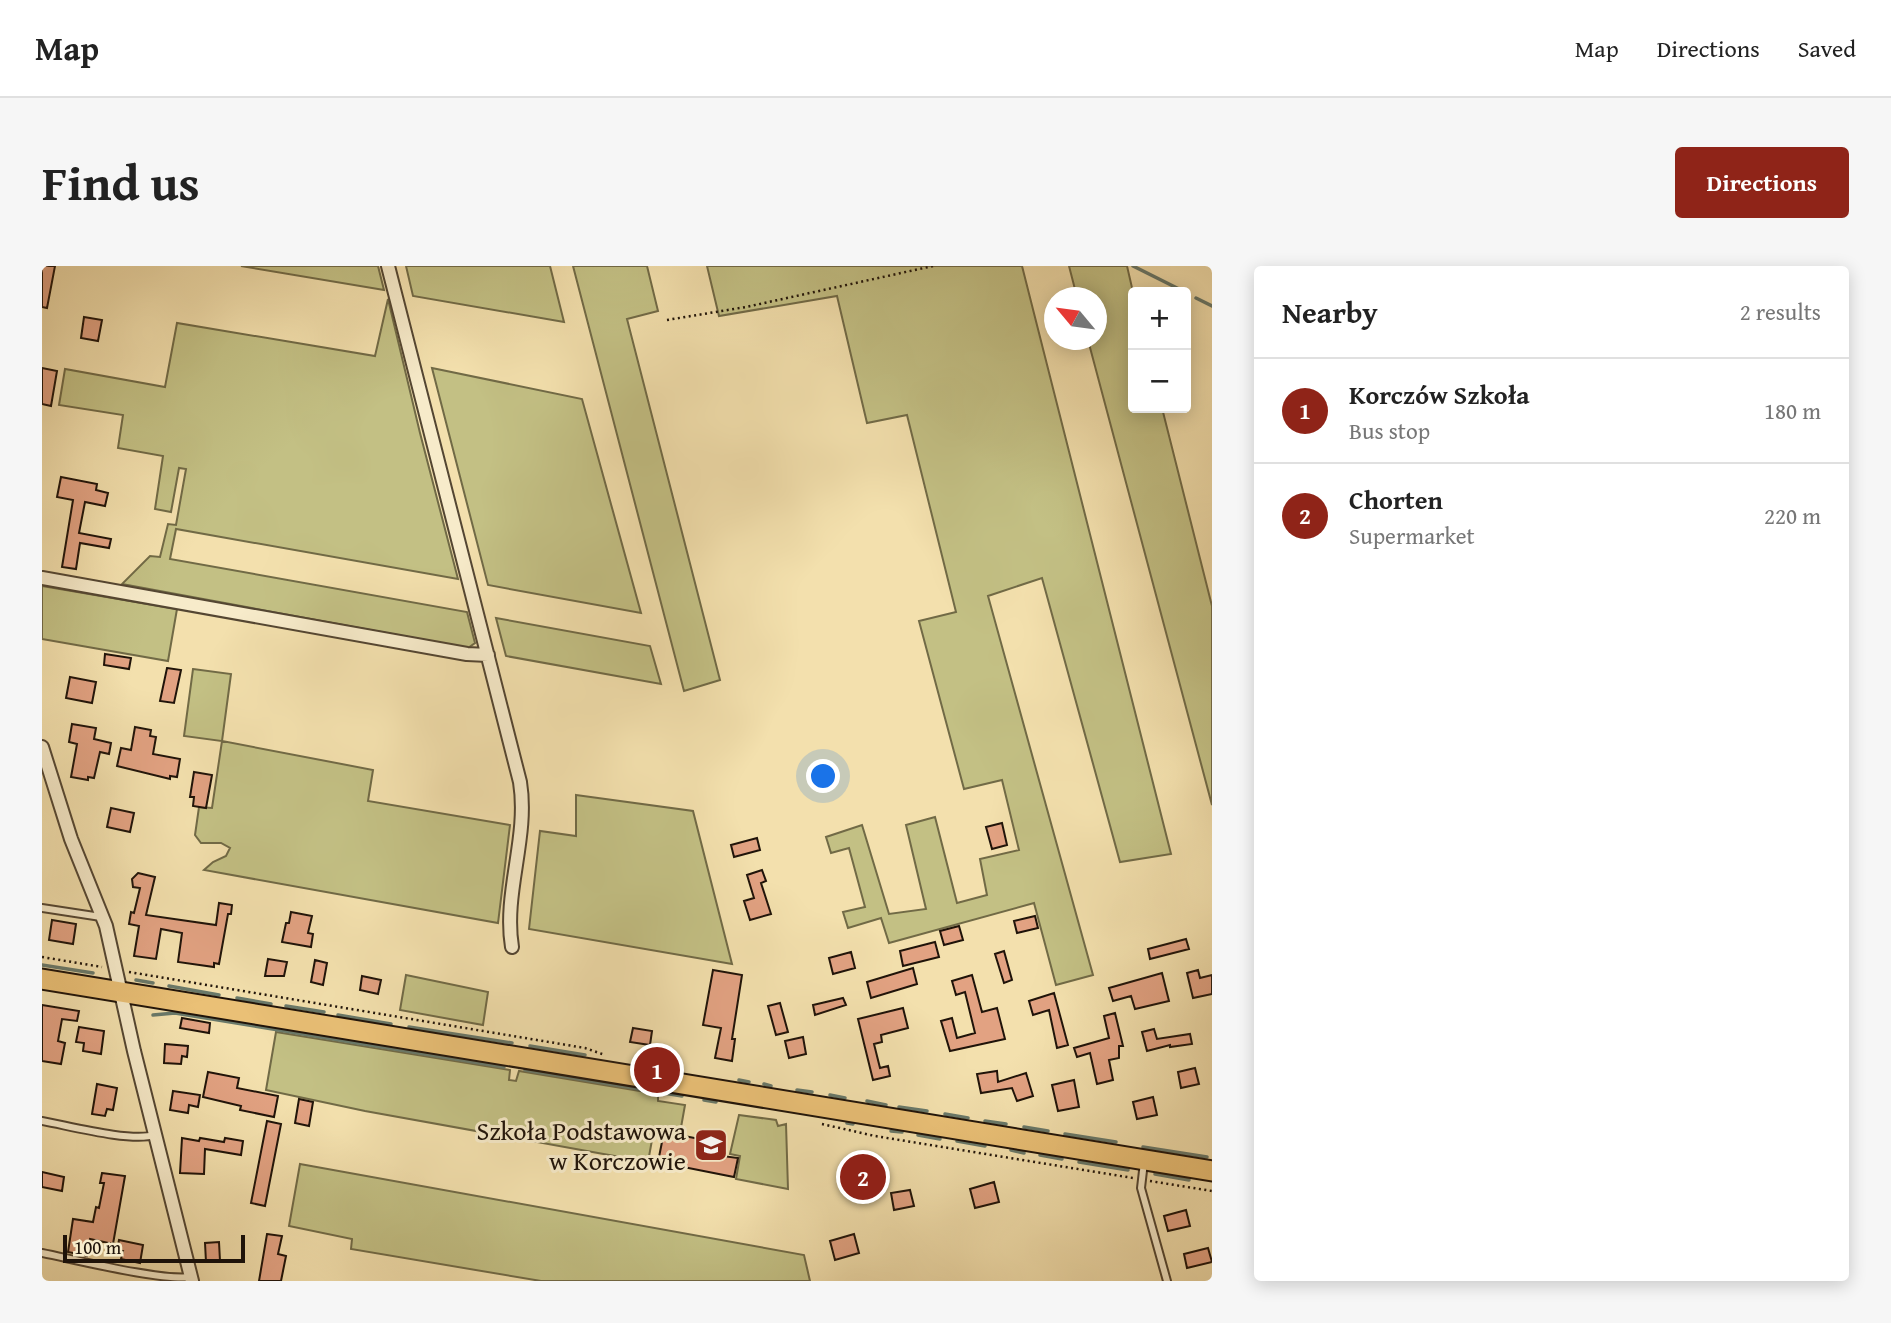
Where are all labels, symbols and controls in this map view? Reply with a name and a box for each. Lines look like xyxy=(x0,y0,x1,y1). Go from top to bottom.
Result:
text: Map xyxy=(35,24,99,72)
text: Map xyxy=(1575,31,1619,66)
text: Directions xyxy=(1657,31,1760,66)
text: Saved xyxy=(1798,31,1856,66)
text: Find us xyxy=(42,146,200,218)
button: Directions xyxy=(1675,147,1849,218)
north arrow xyxy=(1044,287,1107,350)
map controls xyxy=(1128,287,1191,413)
button: + xyxy=(1128,287,1191,350)
text: Nearby xyxy=(1282,290,1378,334)
text: 2 results xyxy=(1740,295,1821,328)
button: − xyxy=(1128,350,1191,413)
text: Korczów Szkoła xyxy=(1349,375,1530,414)
text: 1 xyxy=(1299,394,1311,427)
text: 180 m xyxy=(1764,394,1821,427)
text: Bus stop xyxy=(1349,414,1430,447)
text: Chorten xyxy=(1349,480,1443,519)
text: 2 xyxy=(1299,499,1311,532)
text: 220 m xyxy=(1764,499,1821,532)
text: Supermarket xyxy=(1349,519,1475,552)
your location xyxy=(806,759,840,793)
pin: 1 xyxy=(634,1044,680,1096)
place label: Szkoła Podstawowa w Korczowie xyxy=(477,1111,687,1180)
school or university icon: Szkoła Podstawowa w Korczowie xyxy=(692,1126,730,1164)
pin: 2 xyxy=(840,1151,886,1203)
scale bar xyxy=(63,1232,245,1264)
text: 100 m xyxy=(74,1233,121,1261)

